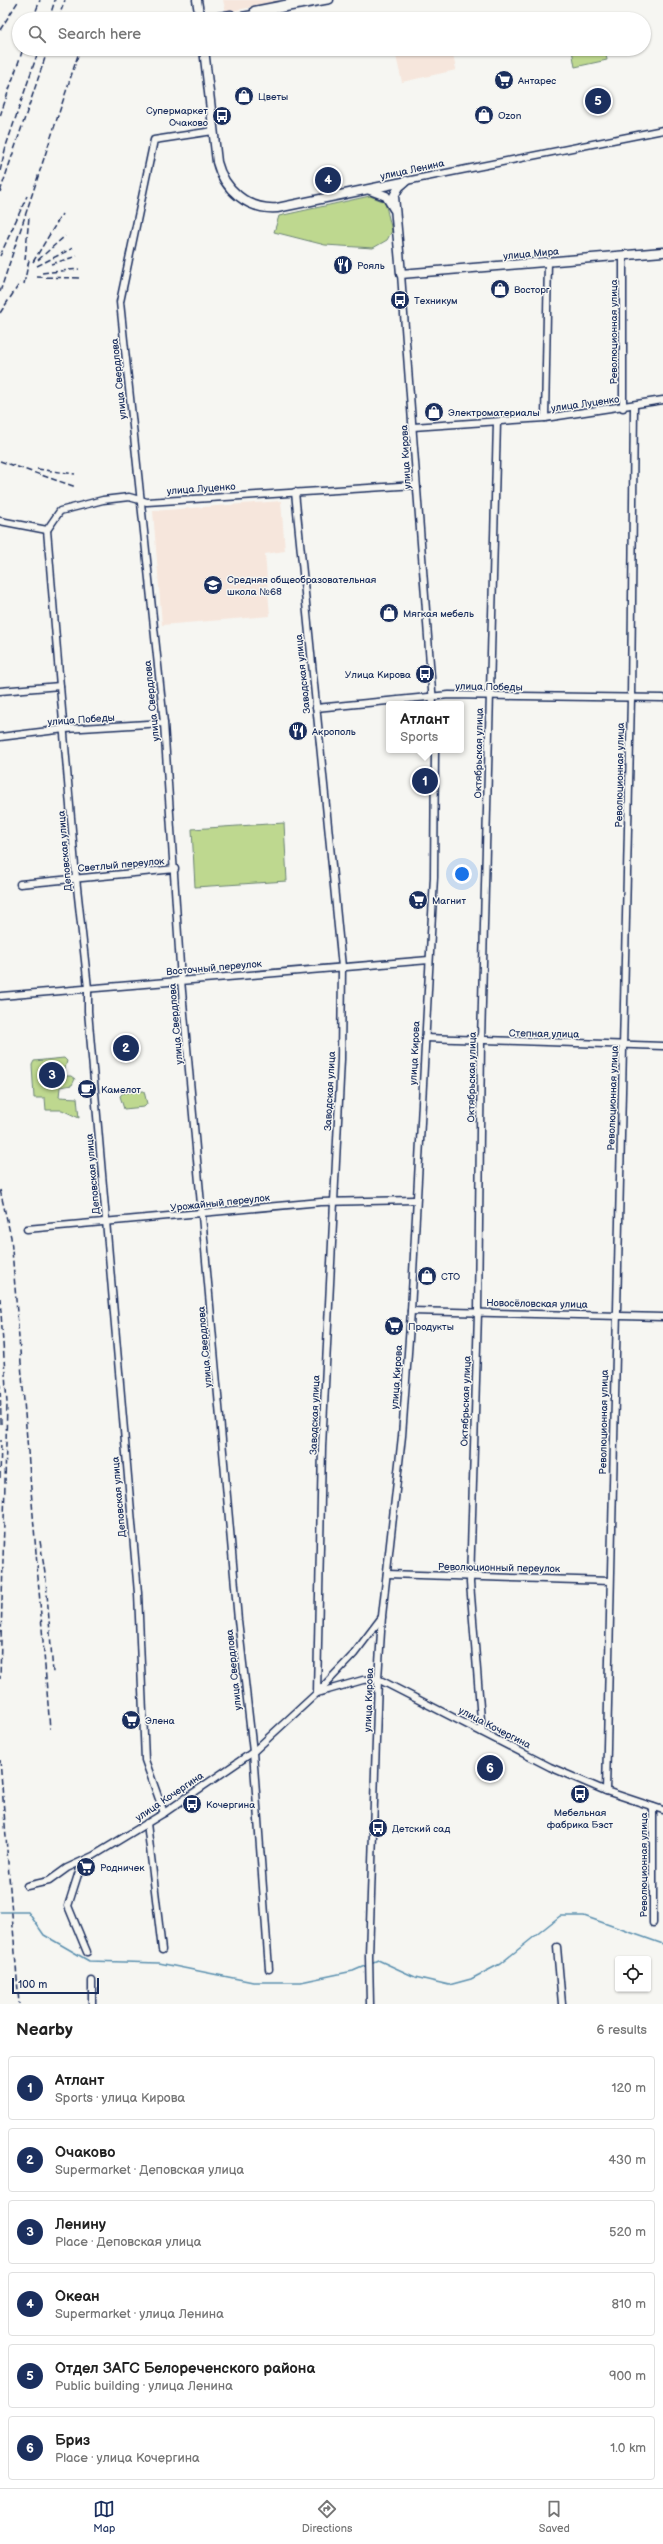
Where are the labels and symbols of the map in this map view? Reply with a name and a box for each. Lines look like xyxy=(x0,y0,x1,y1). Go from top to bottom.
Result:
supermarket icon: Антарес xyxy=(493,69,515,91)
place label: Антарес xyxy=(517,75,556,87)
shop icon: Цветы xyxy=(233,85,255,107)
pin: 5 xyxy=(585,86,611,116)
place label: Цветы xyxy=(258,91,288,103)
shop icon: Ozon xyxy=(473,104,495,126)
place label: Супермаркет Очаково xyxy=(146,105,208,129)
bus stop icon: Супермаркет Очаково xyxy=(211,105,233,127)
place label: Ozon xyxy=(498,110,522,122)
street label: улица Ленина xyxy=(379,157,445,183)
pin: 4 xyxy=(315,165,341,195)
street label: улица Мира xyxy=(503,246,560,262)
restaurant icon: Рояль xyxy=(332,254,354,276)
place label: Рояль xyxy=(357,260,385,272)
shop icon: Восторг xyxy=(489,278,511,300)
street label: Революционная улица xyxy=(608,279,620,385)
place label: Восторг xyxy=(514,284,550,296)
bus stop icon: Техникум xyxy=(389,289,411,311)
place label: Техникум xyxy=(414,295,458,307)
street label: улица Свердлова xyxy=(109,338,129,420)
street label: улица Луценко xyxy=(550,393,620,415)
shop icon: Электроматериалы xyxy=(423,401,445,423)
place label: Электроматериалы xyxy=(448,407,540,419)
street label: улица Кирова xyxy=(398,424,414,489)
street label: улица Луценко xyxy=(166,481,236,497)
school or university icon: Средняя общеобразовательная школа №68 xyxy=(202,574,224,596)
place label: Средняя общеобразовательная школа №68 xyxy=(227,574,377,598)
shop icon: Мягкая мебель xyxy=(378,602,400,624)
place label: Мягкая мебель xyxy=(403,608,474,620)
street label: Заводская улица xyxy=(293,633,313,714)
street label: улица Свердлова xyxy=(142,660,162,742)
bus stop icon: Улица Кирова xyxy=(414,663,436,685)
place label: Улица Кирова xyxy=(345,669,411,681)
street label: улица Победы xyxy=(455,680,523,694)
street label: Октябрьская улица xyxy=(472,707,486,798)
street label: улица Победы xyxy=(47,712,115,728)
restaurant icon: Акрополь xyxy=(287,720,309,742)
street label: Революционная улица xyxy=(613,722,627,828)
place label: Акрополь xyxy=(311,726,356,738)
pin: 1 xyxy=(412,766,438,796)
street label: Деповская улица xyxy=(55,810,74,892)
street label: Светлый переулок xyxy=(77,855,166,875)
your location xyxy=(452,864,472,884)
supermarket icon: Магнит xyxy=(407,889,429,911)
place label: Магнит xyxy=(432,895,466,907)
street label: Восточный переулок xyxy=(166,958,263,978)
street label: улица Свердлова xyxy=(166,983,186,1065)
street label: улица Кирова xyxy=(407,1020,423,1086)
street label: Степная улица xyxy=(509,1027,579,1041)
street label: Октябрьская улица xyxy=(465,1031,479,1122)
pin: 2 xyxy=(113,1033,139,1063)
street label: Революционная улица xyxy=(605,1045,621,1151)
street label: Заводская улица xyxy=(322,1051,338,1131)
pin: 3 xyxy=(39,1060,65,1090)
cafe icon: Камелот xyxy=(76,1078,98,1100)
place label: Камелот xyxy=(101,1084,141,1096)
street label: Деповская улица xyxy=(83,1133,102,1215)
street label: Урожайный переулок xyxy=(170,1192,271,1214)
shop icon: СТО xyxy=(416,1265,438,1287)
place label: СТО xyxy=(441,1271,460,1283)
street label: Новосёловская улица xyxy=(486,1297,588,1311)
street label: улица Свердлова xyxy=(195,1306,215,1388)
supermarket icon: Продукты xyxy=(383,1315,405,1337)
place label: Продукты xyxy=(408,1321,454,1333)
street label: улица Кирова xyxy=(389,1344,405,1410)
street label: Октябрьская улица xyxy=(458,1355,474,1447)
street label: Революционная улица xyxy=(597,1369,611,1475)
street label: Заводская улица xyxy=(308,1375,322,1455)
street label: Деповская улица xyxy=(109,1456,128,1538)
street label: Революционный переулок xyxy=(438,1561,561,1575)
street label: улица Свердлова xyxy=(224,1629,244,1711)
street label: улица Кирова xyxy=(362,1668,376,1732)
street label: улица Кочергина xyxy=(456,1705,533,1751)
supermarket icon: Элена xyxy=(120,1709,142,1731)
place label: Элена xyxy=(145,1715,175,1727)
pin: 6 xyxy=(477,1753,503,1783)
street label: улица Кочергина xyxy=(133,1770,206,1824)
bus stop icon: Мебельная фабрика Бэст xyxy=(569,1783,591,1805)
bus stop icon: Кочергина xyxy=(181,1793,203,1815)
place label: Кочергина xyxy=(206,1799,255,1811)
place label: Мебельная фабрика Бэст xyxy=(547,1807,614,1831)
street label: Революционная улица xyxy=(638,1812,650,1918)
bus stop icon: Детский сад xyxy=(367,1817,389,1839)
place label: Детский сад xyxy=(392,1823,450,1835)
supermarket icon: Родничек xyxy=(75,1856,97,1878)
place label: Родничек xyxy=(100,1862,145,1874)
scale bar xyxy=(12,1976,99,1995)

